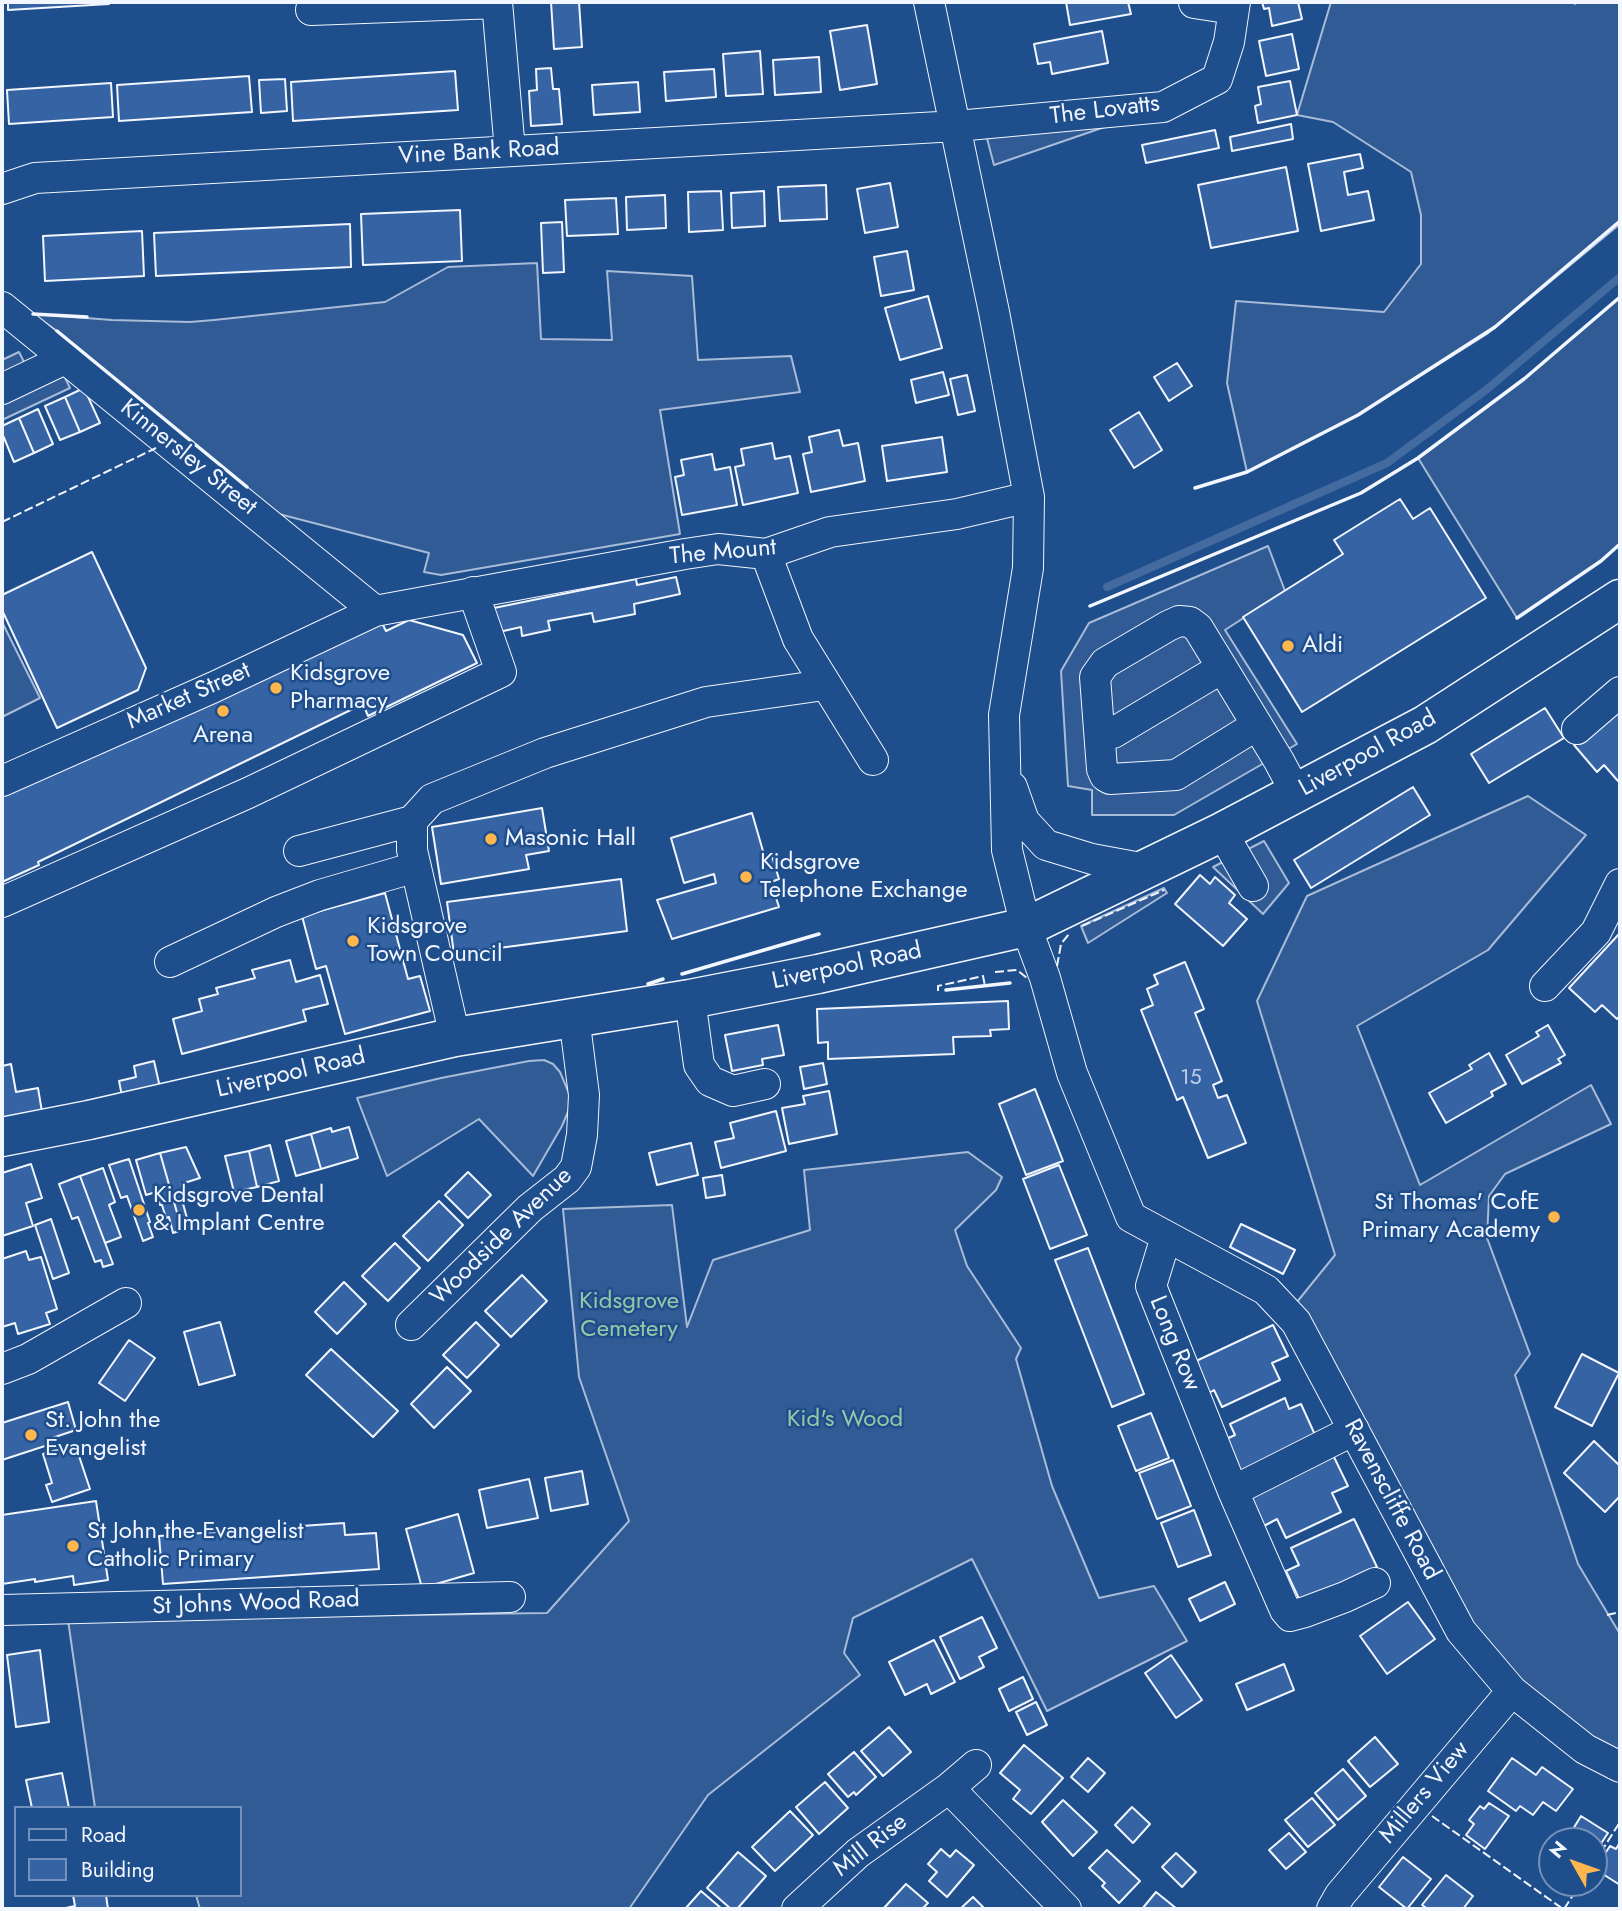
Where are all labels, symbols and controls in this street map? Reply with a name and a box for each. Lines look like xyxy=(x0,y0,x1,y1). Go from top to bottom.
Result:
street label: The Lovatts xyxy=(1049,90,1161,132)
street label: Vine Bank Road xyxy=(398,134,560,172)
street label: Kinnersley Street xyxy=(114,394,262,522)
street label: The Mount xyxy=(669,534,777,572)
place label: Aldi xyxy=(1302,632,1343,660)
marker: Aldi xyxy=(1280,638,1296,654)
street label: Market Street xyxy=(123,657,255,737)
place label: Kidsgrove Pharmacy xyxy=(290,660,390,716)
marker: Kidsgrove Pharmacy xyxy=(268,680,284,696)
marker: Arena xyxy=(215,703,231,719)
street label: Liverpool Road xyxy=(1294,705,1442,803)
place label: Arena xyxy=(193,722,253,750)
place label: Masonic Hall xyxy=(505,825,636,853)
marker: Masonic Hall xyxy=(483,831,499,847)
place label: Kidsgrove Telephone Exchange xyxy=(760,849,968,905)
marker: Kidsgrove Telephone Exchange xyxy=(738,869,754,885)
place label: Kidsgrove Town Council xyxy=(367,913,503,969)
marker: Kidsgrove Town Council xyxy=(345,933,361,949)
street label: Liverpool Road xyxy=(770,937,924,997)
street label: Liverpool Road xyxy=(214,1043,368,1105)
house number: 15 xyxy=(1180,1066,1202,1092)
street label: Woodside Avenue xyxy=(425,1162,579,1312)
place label: Kidsgrove Dental & Implant Centre xyxy=(153,1182,325,1238)
place label: St Thomas' CofE Primary Academy xyxy=(1362,1189,1540,1245)
marker: Kidsgrove Dental & Implant Centre xyxy=(131,1202,147,1218)
marker: St Thomas' CofE Primary Academy xyxy=(1546,1209,1562,1225)
park label: Kidsgrove Cemetery xyxy=(579,1288,679,1344)
street label: Long Row xyxy=(1142,1292,1206,1396)
park label: Kid's Wood xyxy=(787,1406,903,1434)
place label: St. John the Evangelist xyxy=(45,1407,160,1463)
street label: Ravenscliffe Road xyxy=(1337,1415,1445,1585)
marker: St. John the Evangelist xyxy=(23,1427,39,1443)
place label: St John the Evangelist Catholic Primary xyxy=(87,1518,303,1574)
marker: St John the Evangelist Catholic Primary xyxy=(65,1538,81,1554)
street label: St Johns Wood Road xyxy=(152,1586,360,1622)
street label: Millers View xyxy=(1374,1736,1476,1850)
legend xyxy=(14,1806,242,1897)
street label: Mill Rise xyxy=(828,1808,914,1884)
text: Road xyxy=(81,1820,126,1850)
north arrow xyxy=(1538,1827,1608,1897)
text: N xyxy=(1543,1835,1573,1864)
text: Building xyxy=(81,1855,154,1885)

